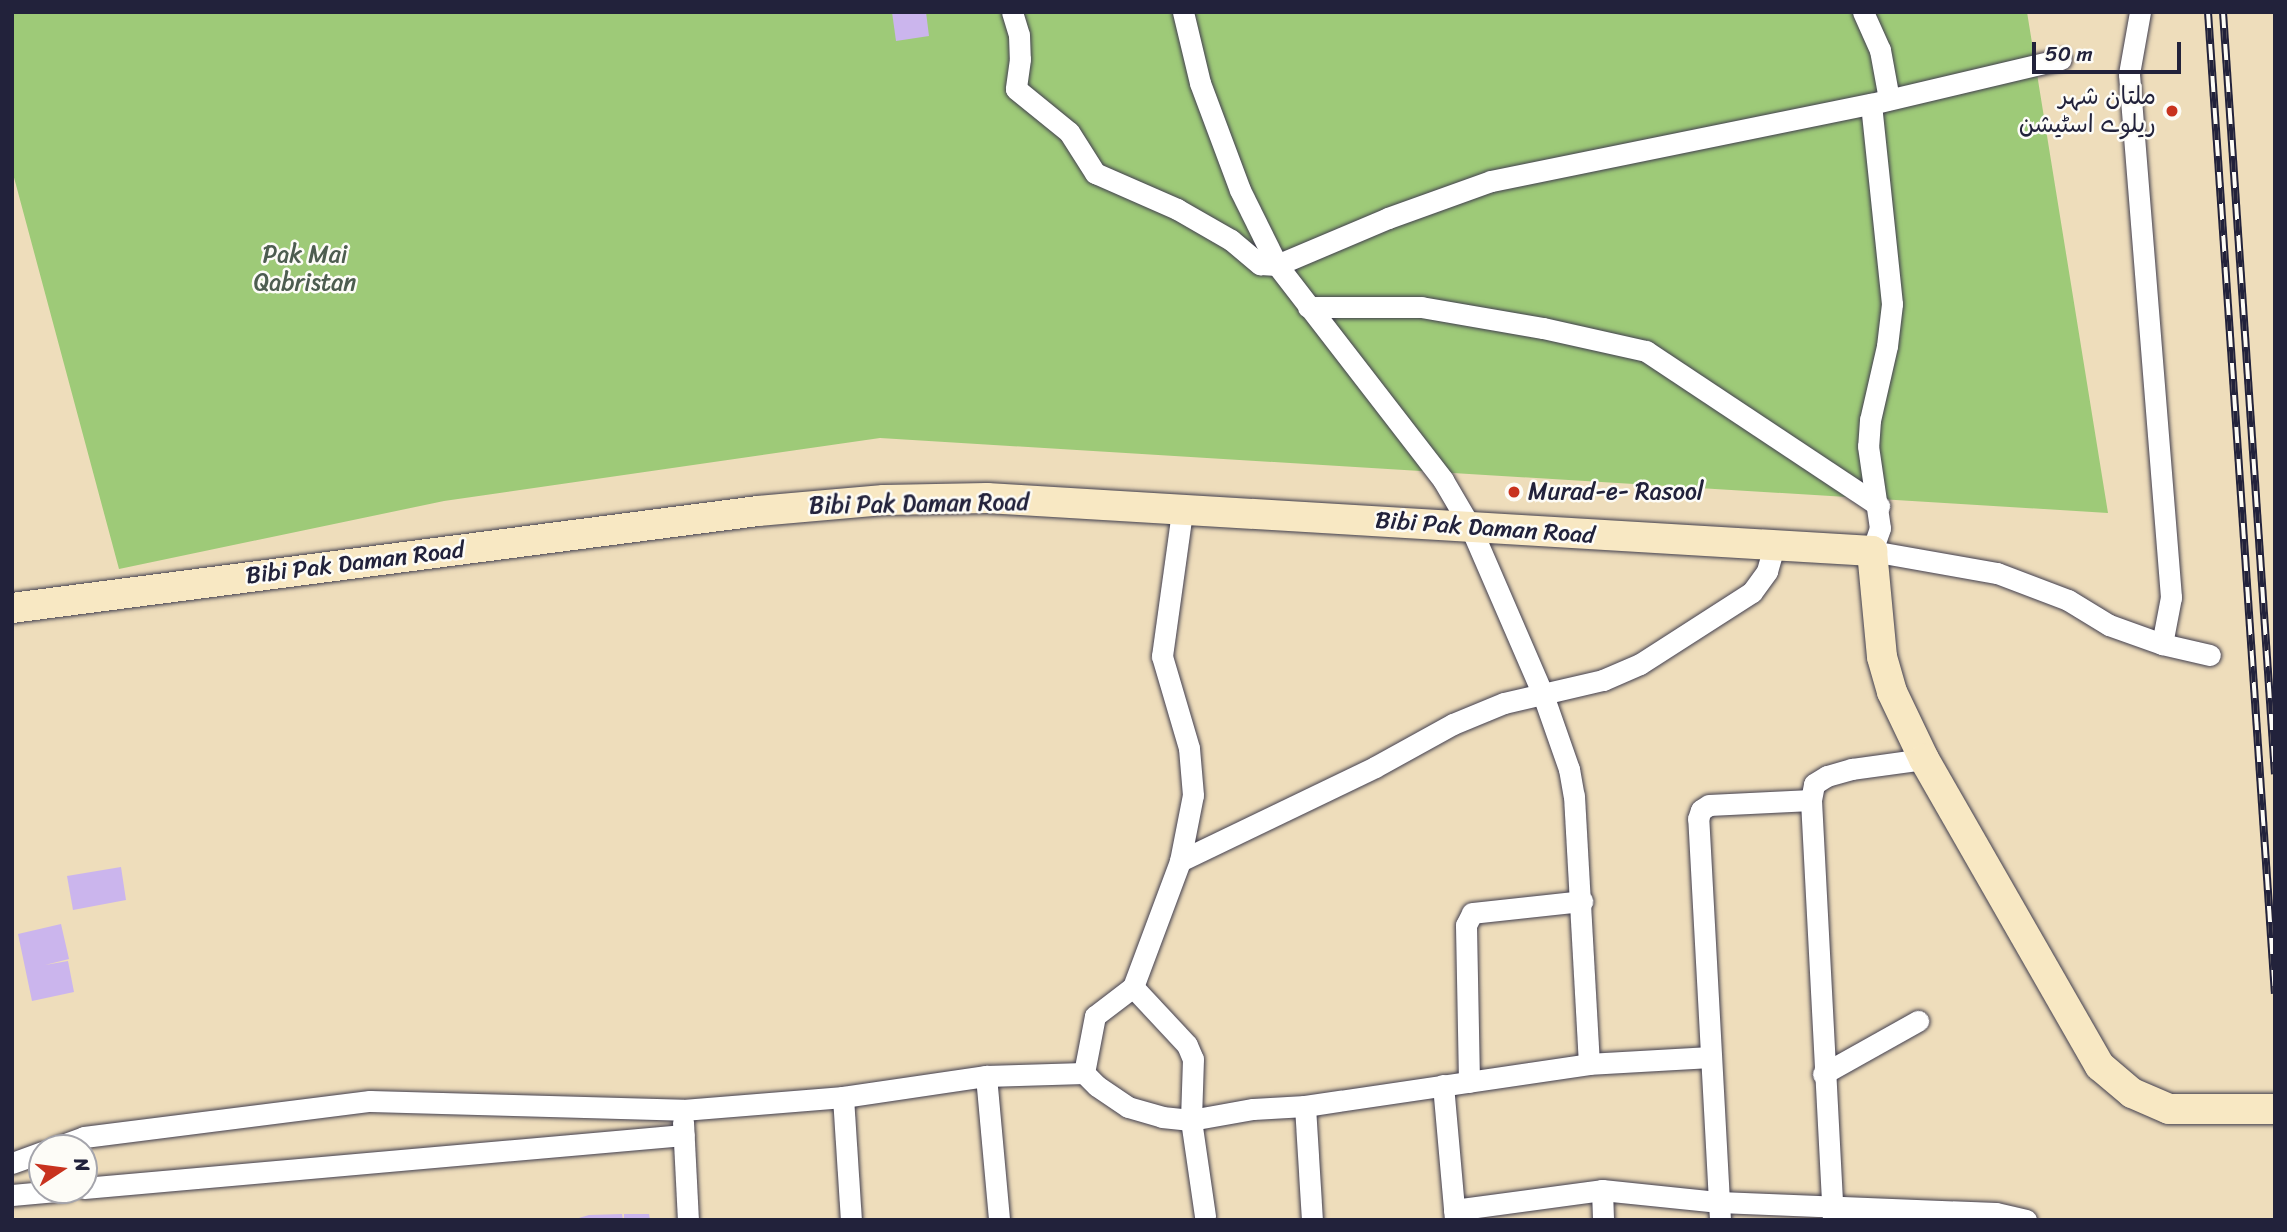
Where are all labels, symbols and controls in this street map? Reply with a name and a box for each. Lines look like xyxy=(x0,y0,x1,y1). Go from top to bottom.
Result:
scale bar xyxy=(2035,28,2184,72)
text: 50 m xyxy=(2045,35,2093,73)
place label: ملتان شہر ریلوے اسٹیشن xyxy=(2019,83,2156,139)
marker: ملتان شہر ریلوے اسٹیشن xyxy=(2162,101,2182,121)
park label: Pak Mai Qabristan xyxy=(254,241,356,297)
place label: Murad-e- Rasool xyxy=(1528,478,1704,506)
marker: Murad-e- Rasool xyxy=(1506,484,1522,500)
street label: Bibi Pak Daman Road xyxy=(808,488,1030,520)
street label: Bibi Pak Daman Road xyxy=(1374,506,1596,550)
street label: Bibi Pak Daman Road xyxy=(244,535,466,591)
north arrow xyxy=(28,1134,98,1204)
text: N xyxy=(64,1154,100,1175)

